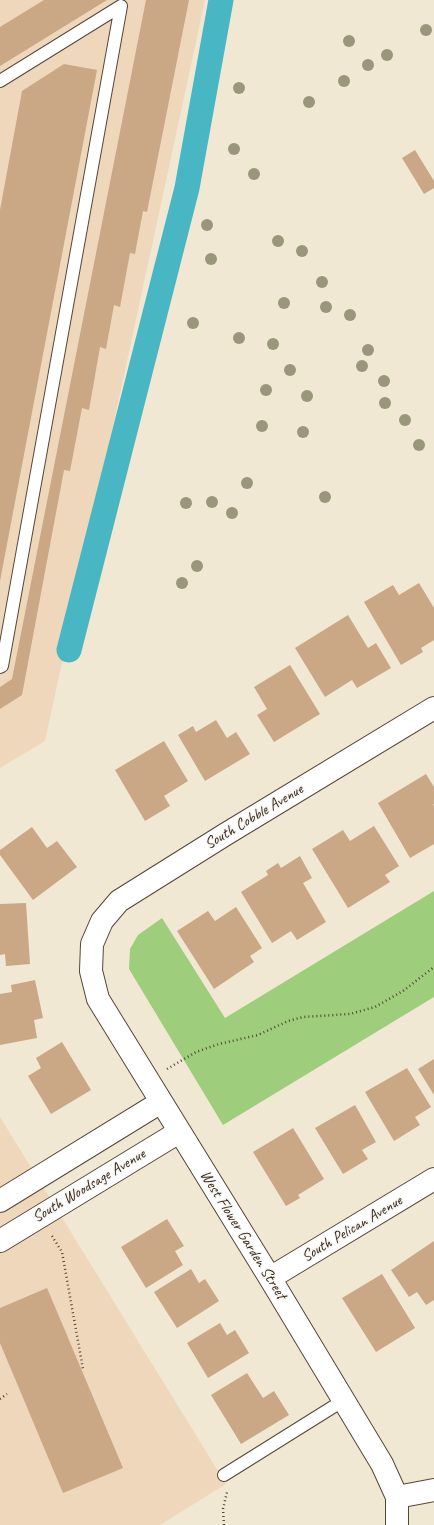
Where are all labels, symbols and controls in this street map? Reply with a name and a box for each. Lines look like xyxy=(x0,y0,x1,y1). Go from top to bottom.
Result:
street label: South Cobble Avenue xyxy=(201,780,307,854)
street label: South Woodsage Avenue xyxy=(29,1145,149,1227)
street label: West Flower Garden Street xyxy=(196,1167,290,1303)
street label: South Pelican Avenue xyxy=(298,1191,406,1267)

